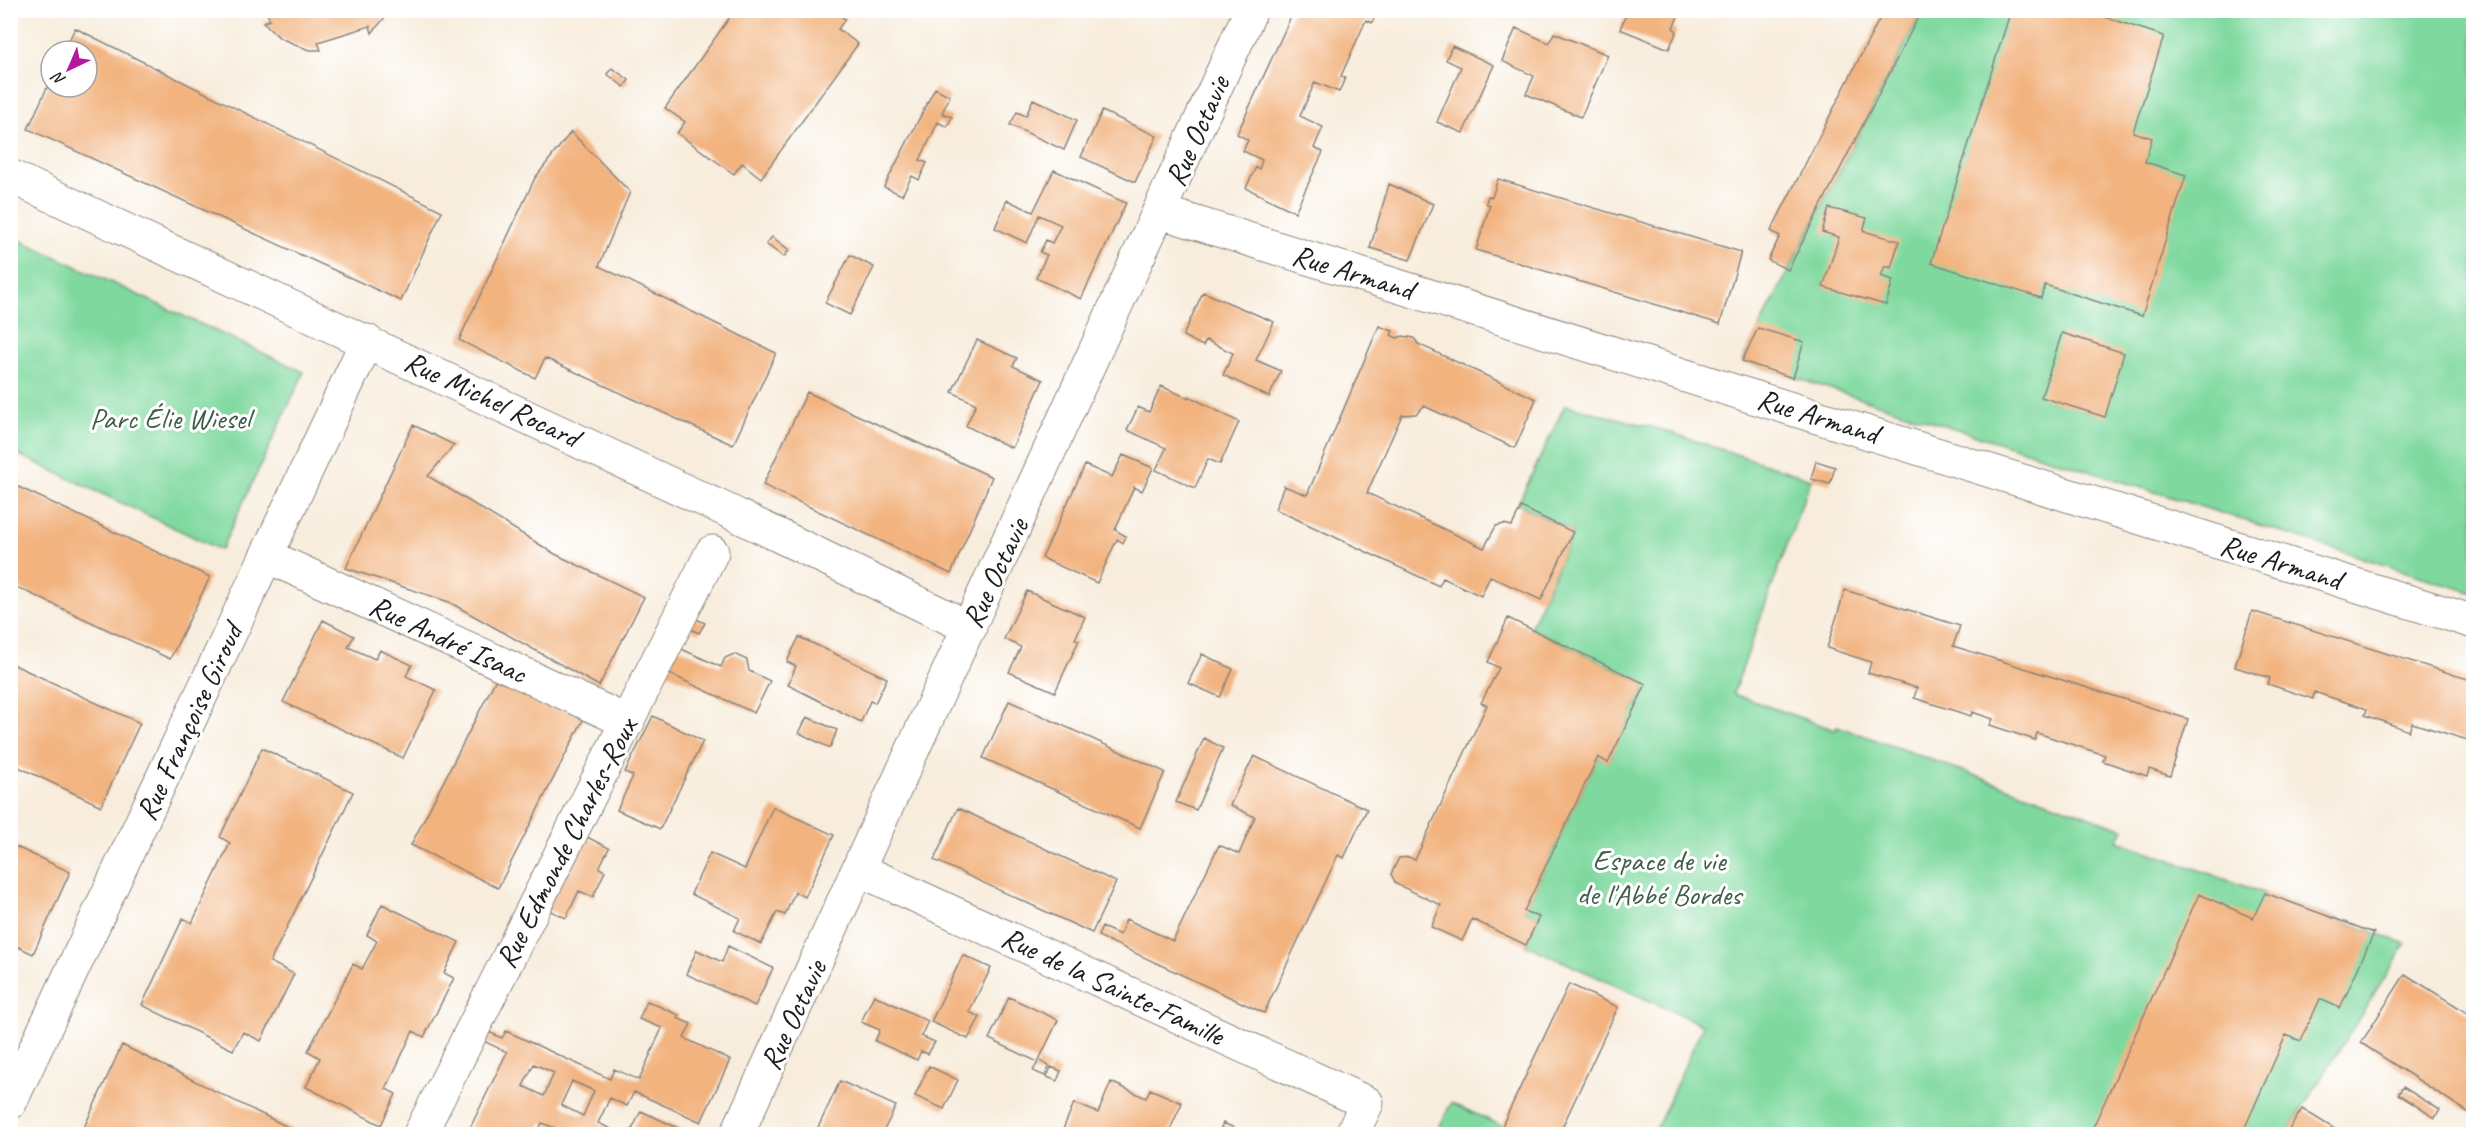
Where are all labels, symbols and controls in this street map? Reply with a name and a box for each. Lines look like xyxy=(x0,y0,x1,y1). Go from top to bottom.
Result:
north arrow xyxy=(39,39,99,99)
text: N xyxy=(47,66,70,90)
street label: Rue Octavie xyxy=(1156,68,1239,192)
street label: Rue Armand xyxy=(1288,236,1422,310)
street label: Rue Michel Rocard xyxy=(398,342,589,458)
street label: Rue Armand xyxy=(1753,380,1887,454)
park label: Parc Élie Wiesel xyxy=(90,399,255,437)
street label: Rue Octavie xyxy=(953,510,1038,634)
street label: Rue Armand xyxy=(2216,526,2350,600)
street label: Rue André Isaac xyxy=(363,586,534,693)
street label: Rue Françoise Giroud xyxy=(127,614,253,826)
street label: Rue Edmonde Charles-Roux xyxy=(487,709,647,974)
park label: Espace de vie de l'Abbé Bordes xyxy=(1577,841,1744,913)
street label: Rue de la Sainte-Famille xyxy=(996,918,1232,1055)
street label: Rue Octavie xyxy=(751,952,836,1076)

